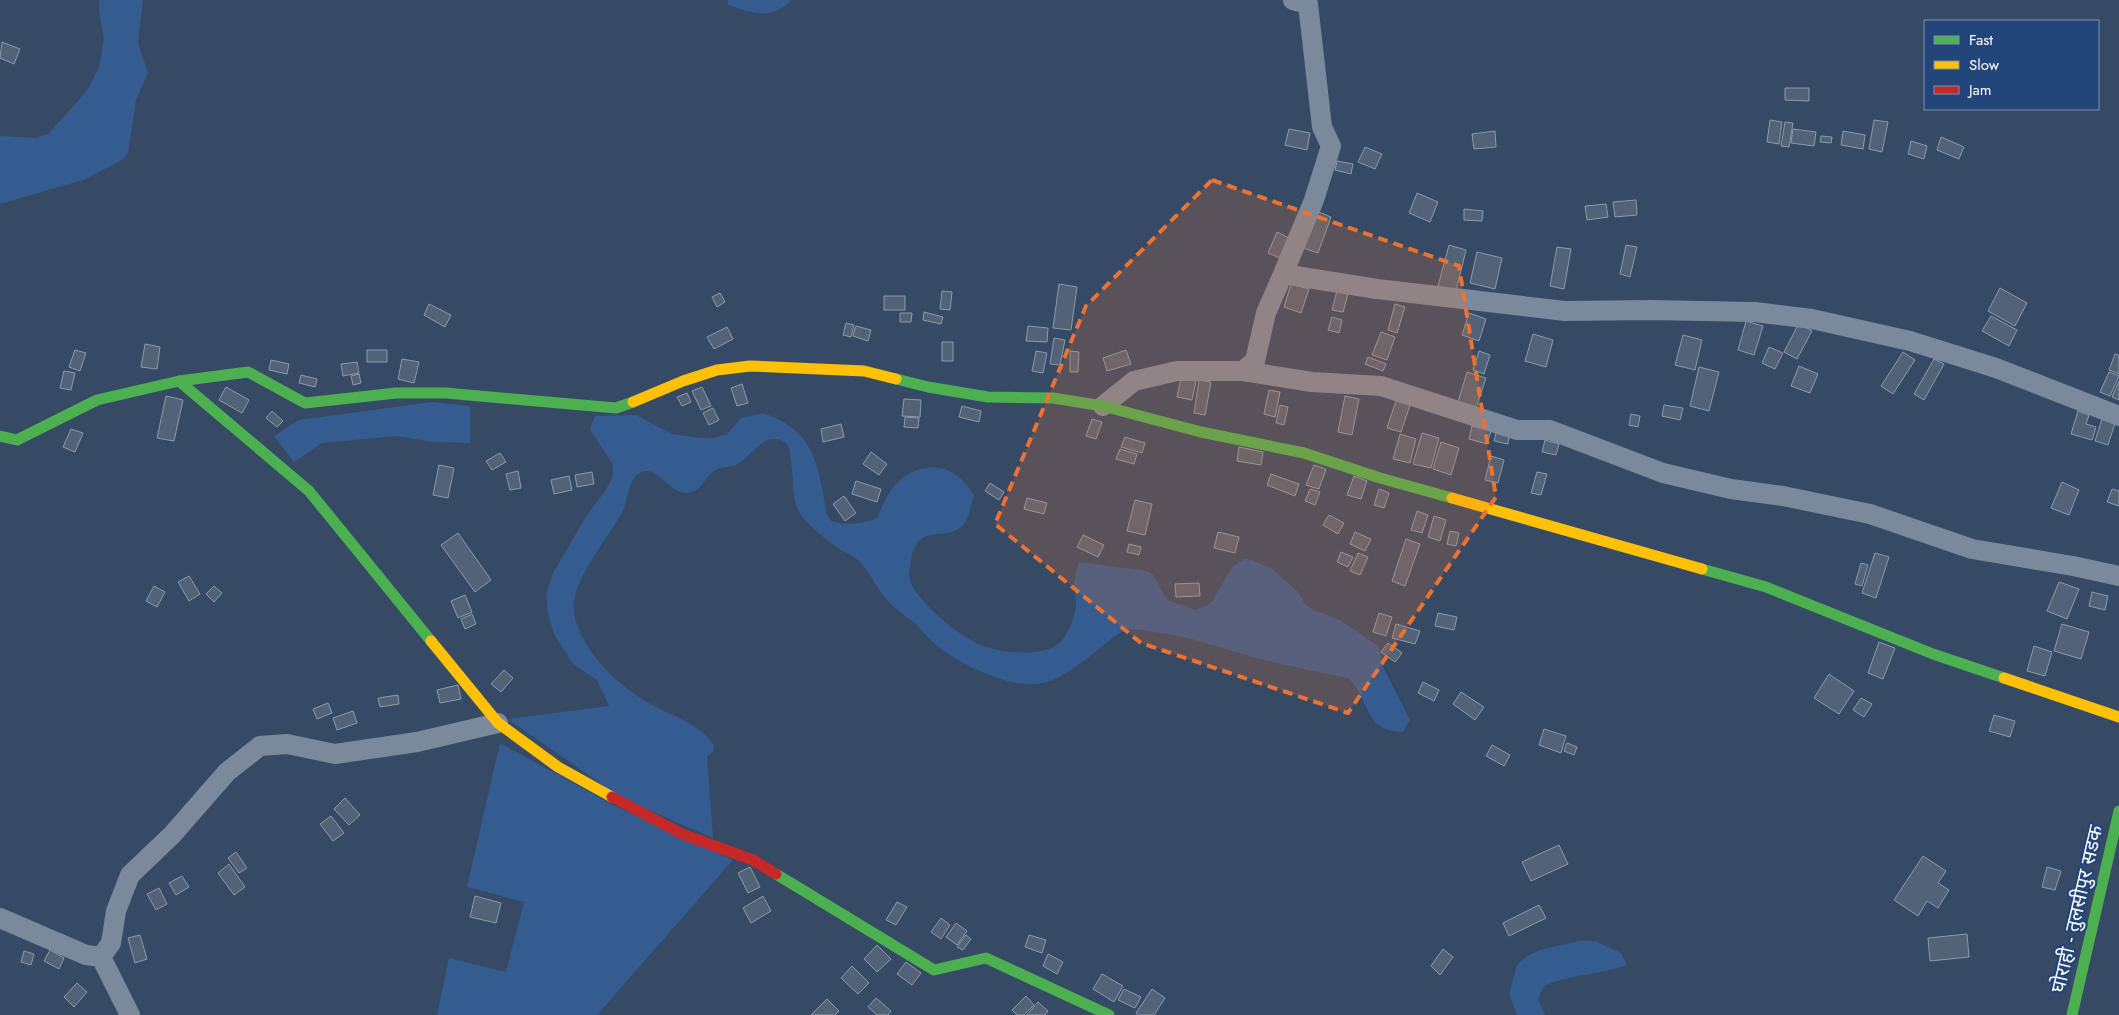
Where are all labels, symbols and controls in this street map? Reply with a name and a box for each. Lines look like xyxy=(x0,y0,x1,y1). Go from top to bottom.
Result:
legend xyxy=(1924,20,2099,110)
text: Fast xyxy=(1969,29,1993,51)
text: Slow xyxy=(1969,54,2000,76)
text: Jam xyxy=(1967,79,1992,101)
street label: घोराही - तुलसीपुर सडक xyxy=(2044,822,2111,996)

